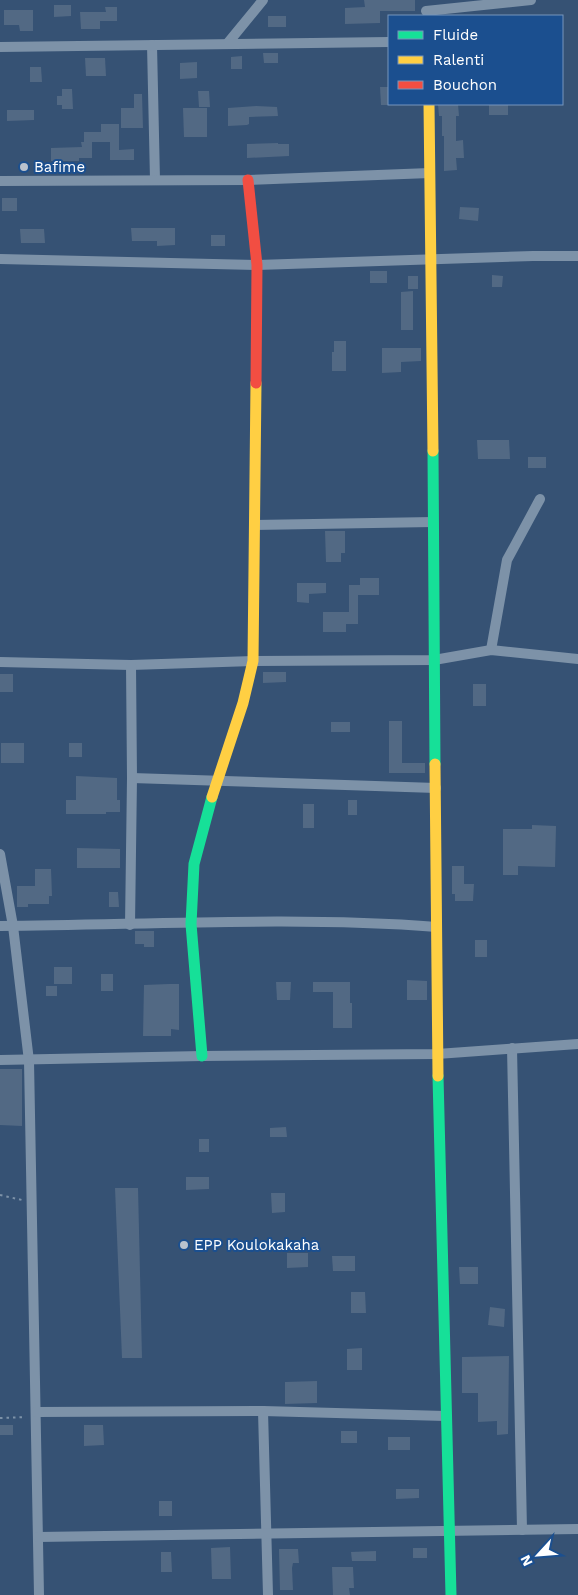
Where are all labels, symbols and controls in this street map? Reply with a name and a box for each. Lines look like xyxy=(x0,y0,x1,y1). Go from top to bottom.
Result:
legend xyxy=(388,15,563,105)
text: Fluide xyxy=(433,26,478,44)
text: Ralenti xyxy=(433,51,484,69)
text: Bouchon xyxy=(433,76,497,94)
place label: Bafime xyxy=(34,158,85,176)
marker: Bafime xyxy=(18,161,30,173)
place label: EPP Koulokakaha xyxy=(194,1236,320,1254)
marker: EPP Koulokakaha xyxy=(178,1239,190,1251)
north arrow xyxy=(513,1530,563,1580)
text: N xyxy=(517,1553,536,1569)

